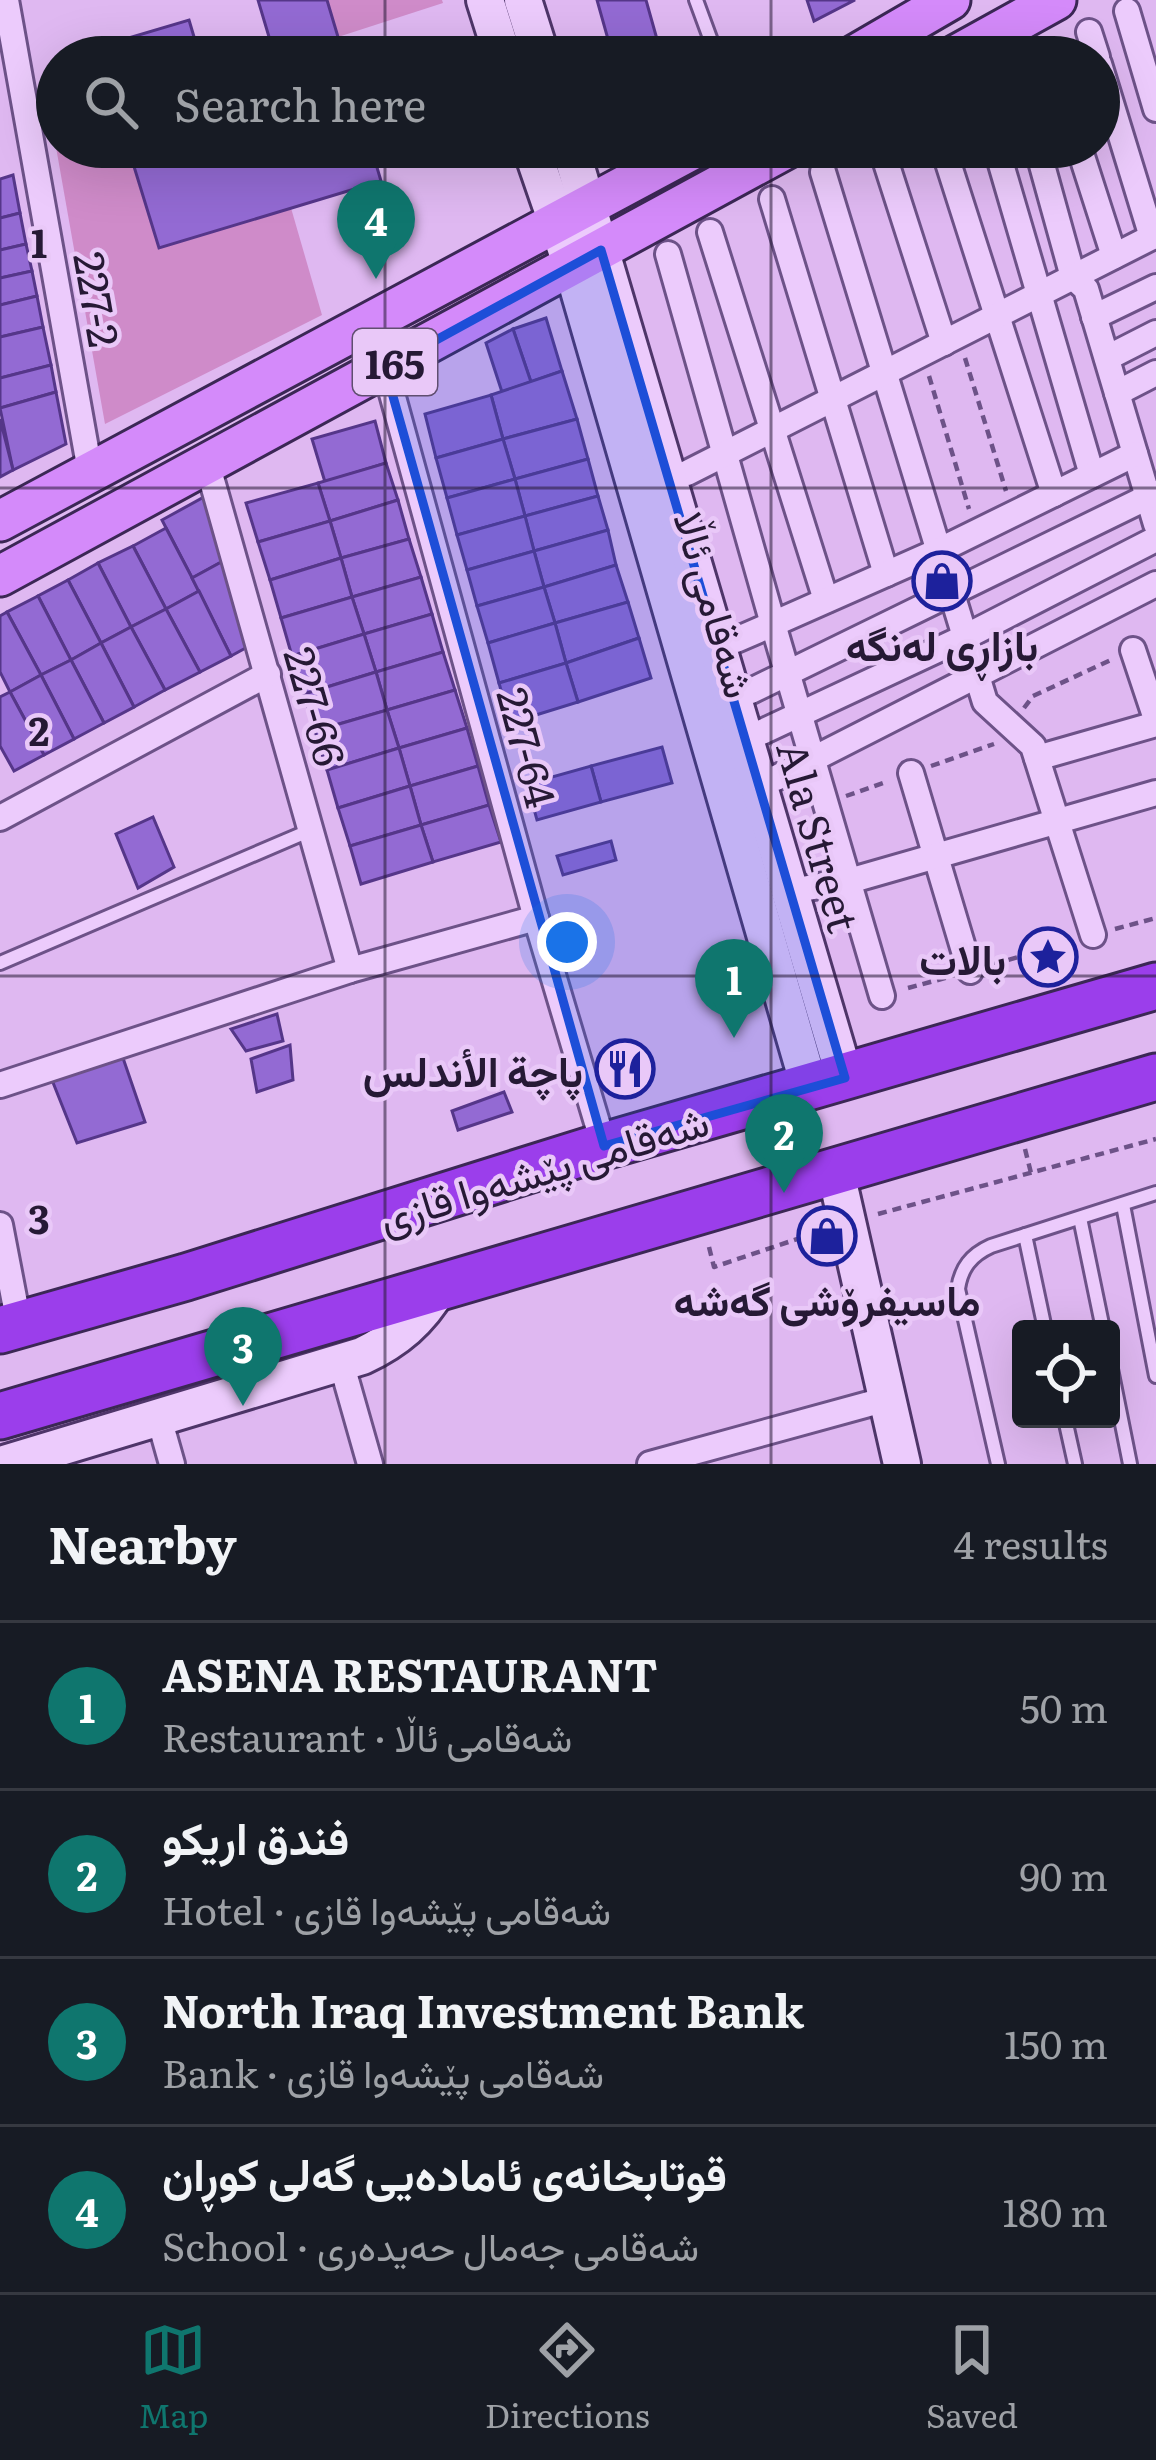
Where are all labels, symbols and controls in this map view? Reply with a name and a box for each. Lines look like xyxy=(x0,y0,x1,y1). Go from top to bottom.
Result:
search box xyxy=(36,36,1120,168)
icon: search xyxy=(78,69,144,135)
text: Search here xyxy=(174,69,426,136)
pin: 4 xyxy=(337,180,415,279)
text: 1 xyxy=(31,212,47,270)
street label: 227-2 xyxy=(60,247,138,351)
road number: 165 xyxy=(353,329,437,395)
street label: شه‌قامی ئاڵا xyxy=(661,503,773,705)
shop icon: بازاڕی لەنگە xyxy=(911,550,973,612)
place label: بازاڕی لەنگە xyxy=(846,612,1038,681)
street label: 227-66 xyxy=(271,639,363,773)
street label: 227-64 xyxy=(483,680,575,814)
text: 2 xyxy=(29,700,49,758)
street label: Ala Street xyxy=(763,733,877,939)
your location xyxy=(537,912,597,972)
place label: بالات xyxy=(919,926,1006,988)
place icon: بالات xyxy=(1017,926,1079,988)
pin: 1 xyxy=(695,939,773,1038)
place label: پاچة الأندلس xyxy=(363,1038,583,1101)
restaurant icon: پاچة الأندلس xyxy=(594,1038,656,1100)
street label: شەقامی پێشەوا قازی xyxy=(370,1087,716,1248)
pin: 2 xyxy=(745,1094,823,1193)
text: 3 xyxy=(28,1188,50,1246)
shop icon: ماسیفرۆشی گەشە xyxy=(796,1205,858,1267)
place label: ماسیفرۆشی گەشە xyxy=(673,1267,981,1329)
pin: 3 xyxy=(204,1307,282,1406)
map controls xyxy=(1012,1320,1120,1428)
button: locate xyxy=(1012,1320,1120,1428)
text: Nearby xyxy=(48,1504,237,1580)
text: 4 results xyxy=(954,1513,1108,1571)
text: ASENA RESTAURANT xyxy=(162,1639,658,1706)
text: 1 xyxy=(79,1677,95,1735)
text: 50 m xyxy=(1020,1677,1108,1735)
text: Restaurant · شه‌قامی ئاڵا xyxy=(162,1706,572,1764)
text: فندق اريكو xyxy=(162,1802,349,1869)
text: 2 xyxy=(77,1845,97,1903)
text: 90 m xyxy=(1019,1845,1108,1903)
text: Hotel · شەقامی پێشەوا قازی xyxy=(162,1879,611,1937)
text: North Iraq Investment Bank xyxy=(162,1975,804,2042)
text: 3 xyxy=(76,2013,98,2071)
text: 150 m xyxy=(1004,2013,1108,2071)
text: Bank · شەقامی پێشەوا قازی xyxy=(162,2042,604,2100)
text: قوتابخانەی ئامادەیی گەلی کوڕان xyxy=(162,2138,727,2205)
text: 4 xyxy=(75,2181,99,2239)
text: 180 m xyxy=(1002,2181,1108,2239)
text: School · شەقامی جەمال حەیدەری xyxy=(162,2215,699,2273)
tab: Map xyxy=(138,2317,208,2438)
tab: Directions xyxy=(485,2317,650,2438)
tab: Saved xyxy=(926,2317,1018,2438)

